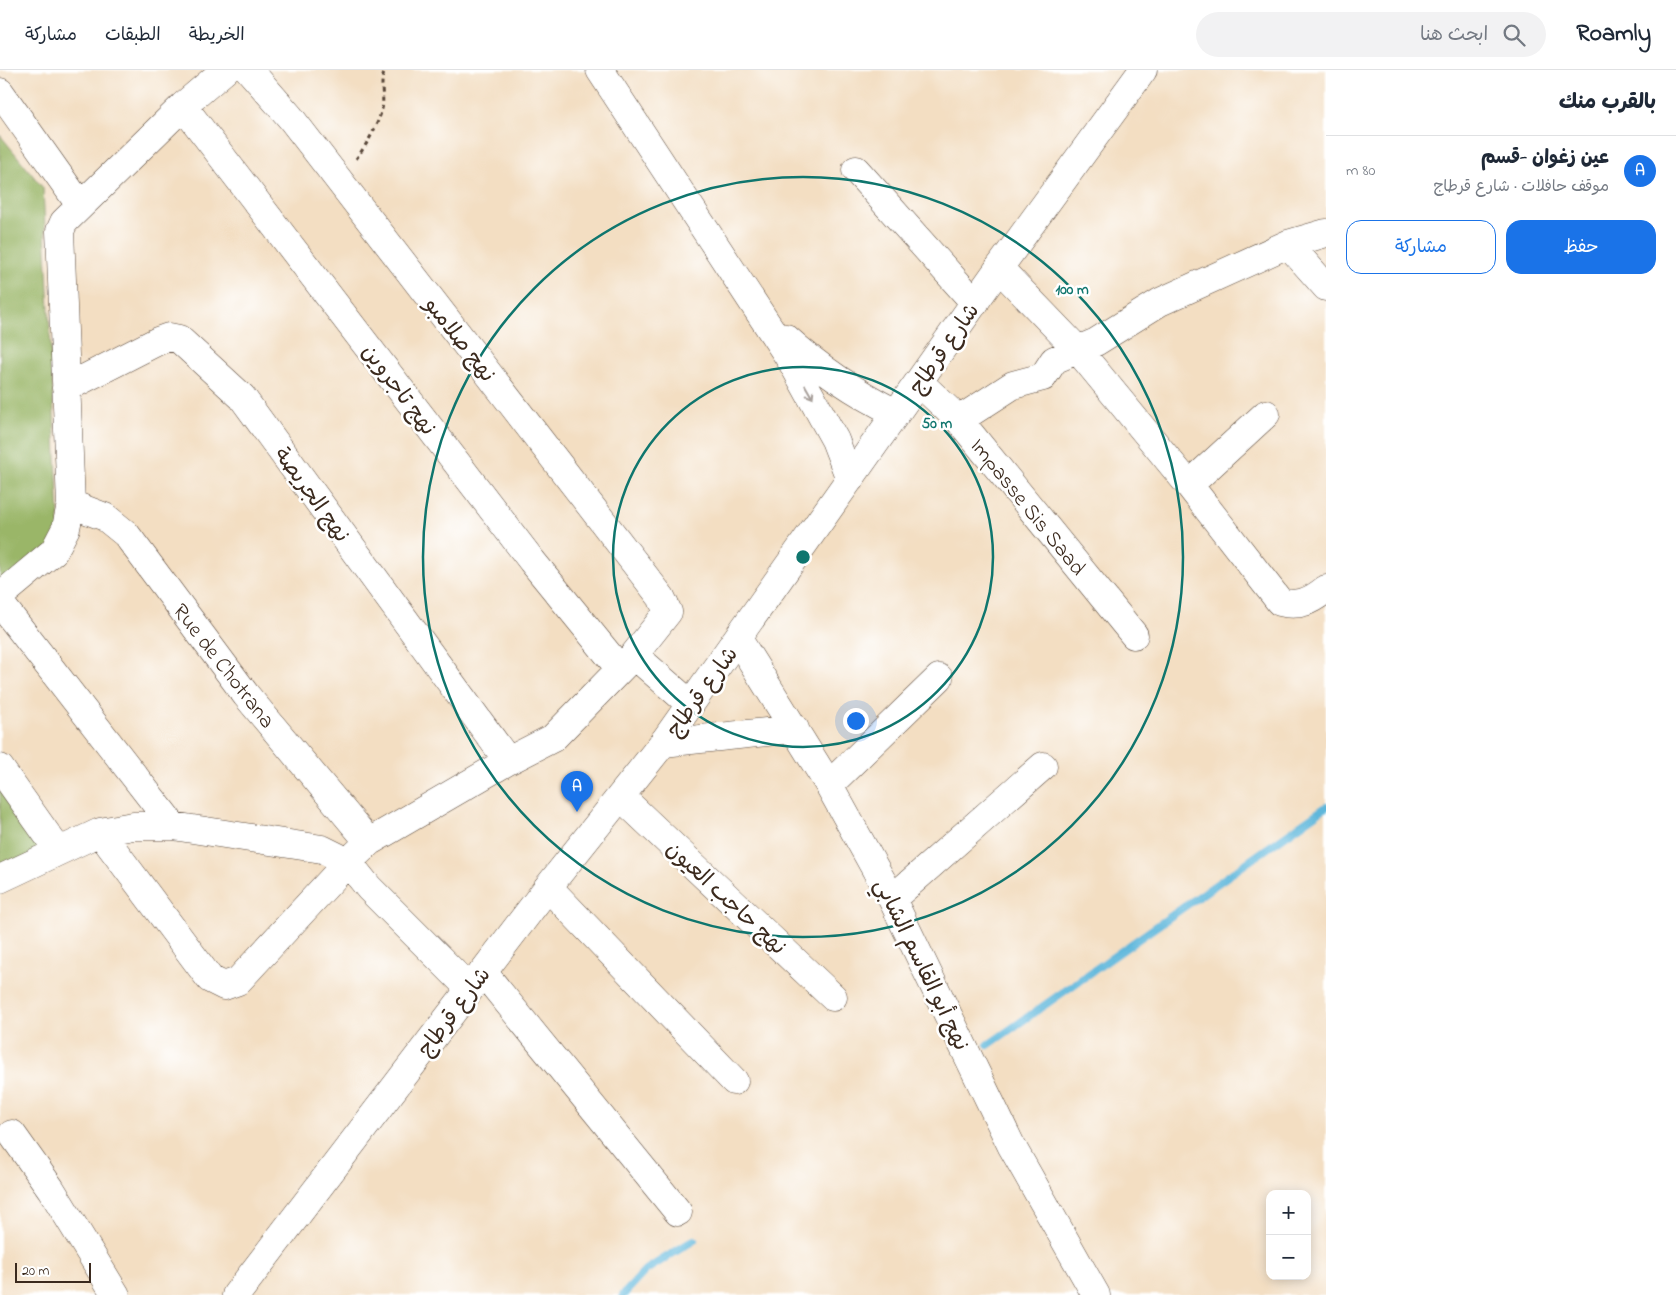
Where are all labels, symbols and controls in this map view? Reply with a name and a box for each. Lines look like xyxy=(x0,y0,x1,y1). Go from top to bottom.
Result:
search box xyxy=(1196,12,1546,57)
text: Roamly xyxy=(1576,17,1651,52)
icon: search xyxy=(1500,21,1528,49)
text: ابحث هنا xyxy=(1420,22,1488,49)
text: مشاركة xyxy=(25,23,77,49)
text: الطبقات xyxy=(105,23,161,49)
text: الخريطة xyxy=(189,23,245,49)
text: بالقرب منك xyxy=(1559,88,1656,118)
text: عين زغوان -قسم xyxy=(1481,145,1609,172)
text: 80 m xyxy=(1346,159,1375,183)
text: A xyxy=(1635,159,1645,183)
text: موقف حافلات · شارع قرطاج xyxy=(1434,175,1609,199)
button: مشاركة xyxy=(1346,220,1496,274)
button: حفظ xyxy=(1506,220,1656,274)
text: 100 m xyxy=(1055,279,1089,301)
street label: نهج صلامبو xyxy=(414,290,502,390)
street label: شارع قرطاج xyxy=(902,298,989,402)
street label: نهج تاجروين xyxy=(353,338,443,443)
one-way arrow xyxy=(805,384,815,398)
text: 50 m xyxy=(922,413,953,435)
street label: Impasse Sis Saad xyxy=(961,432,1092,584)
street label: نهج الجريصة xyxy=(265,441,356,550)
centre of rings xyxy=(794,548,812,566)
street label: Rue de Chotrana xyxy=(164,598,282,736)
street label: شارع قرطاج xyxy=(660,641,747,745)
your location xyxy=(843,708,869,734)
pin: A xyxy=(561,771,593,812)
street label: نهج حاجب العيون xyxy=(657,835,792,964)
street label: نهج أبو القاسم الشابي xyxy=(864,874,976,1057)
street label: شارع قرطاج xyxy=(411,961,500,1064)
map controls xyxy=(1266,1190,1311,1280)
button: + xyxy=(1266,1190,1311,1235)
button: − xyxy=(1266,1235,1311,1280)
scale bar xyxy=(15,1260,91,1283)
text: 20 m xyxy=(22,1261,49,1282)

